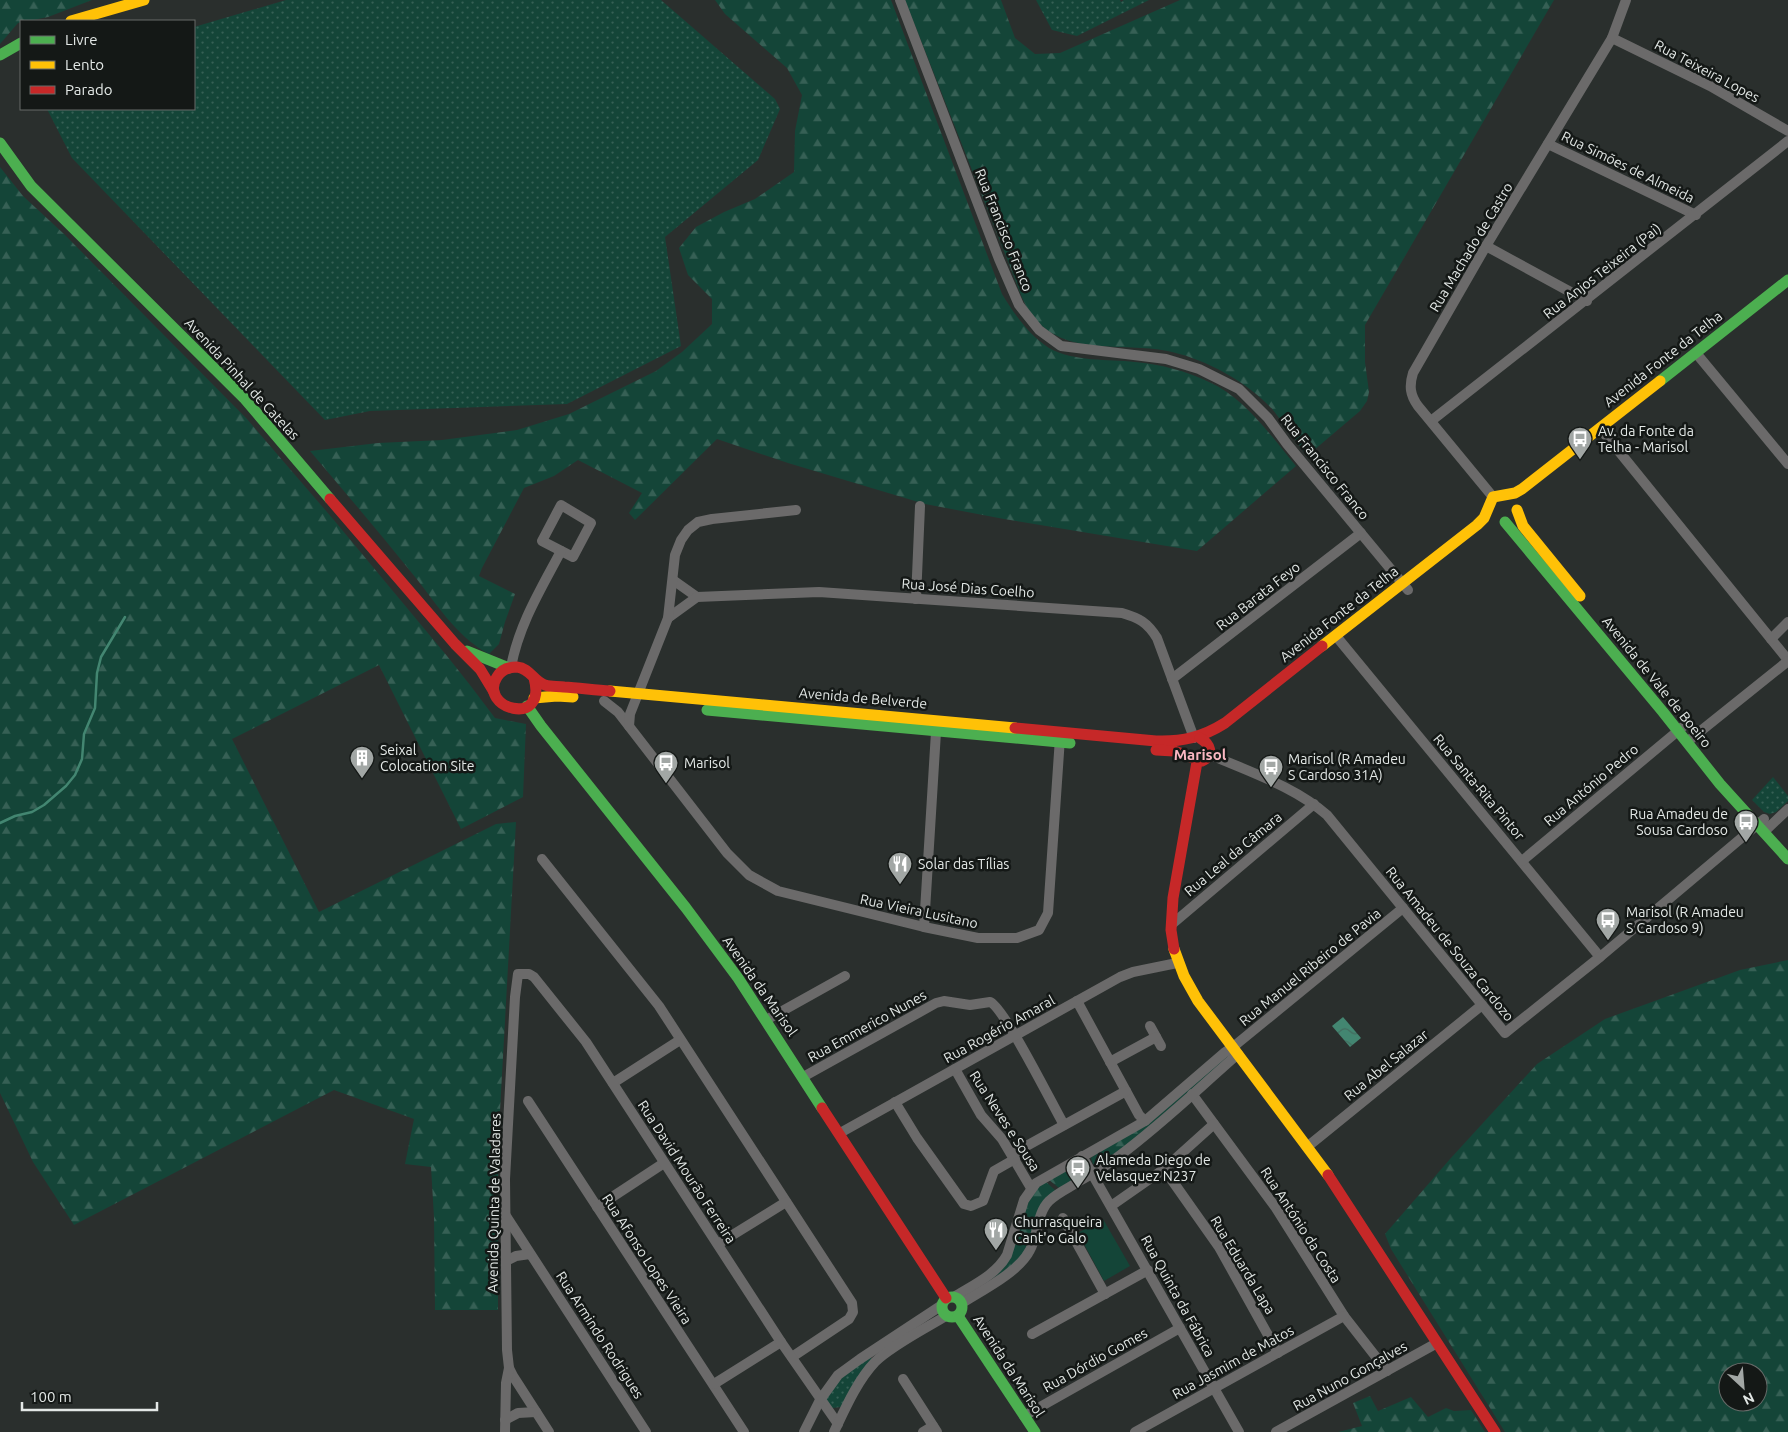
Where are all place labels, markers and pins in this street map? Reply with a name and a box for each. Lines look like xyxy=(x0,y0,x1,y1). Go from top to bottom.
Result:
place label: Av. da Fonte da Telha - Marisol xyxy=(1598,423,1694,455)
bus stop icon: Av. da Fonte da Telha - Marisol xyxy=(1567,426,1593,460)
place label: Seixal Colocation Site xyxy=(380,742,475,774)
building icon: Seixal Colocation Site xyxy=(349,745,375,779)
bus stop icon: Marisol xyxy=(653,750,679,784)
place label: Marisol (R Amadeu S Cardoso 31A) xyxy=(1288,751,1406,783)
bus stop icon: Marisol (R Amadeu S Cardoso 31A) xyxy=(1258,754,1284,788)
place label: Marisol xyxy=(684,755,730,771)
place label: Rua Amadeu de Sousa Cardoso xyxy=(1629,806,1728,838)
bus stop icon: Rua Amadeu de Sousa Cardoso xyxy=(1733,809,1759,843)
restaurant icon: Solar das Tílias xyxy=(887,851,913,885)
place label: Solar das Tílias xyxy=(918,856,1009,872)
place label: Marisol (R Amadeu S Cardoso 9) xyxy=(1626,904,1744,936)
bus stop icon: Marisol (R Amadeu S Cardoso 9) xyxy=(1595,907,1621,941)
place label: Alameda Diego de Velasquez N237 xyxy=(1096,1152,1211,1184)
bus stop icon: Alameda Diego de Velasquez N237 xyxy=(1065,1155,1091,1189)
place label: Churrasqueira Cant'o Galo xyxy=(1014,1214,1102,1246)
restaurant icon: Churrasqueira Cant'o Galo xyxy=(983,1217,1009,1251)

